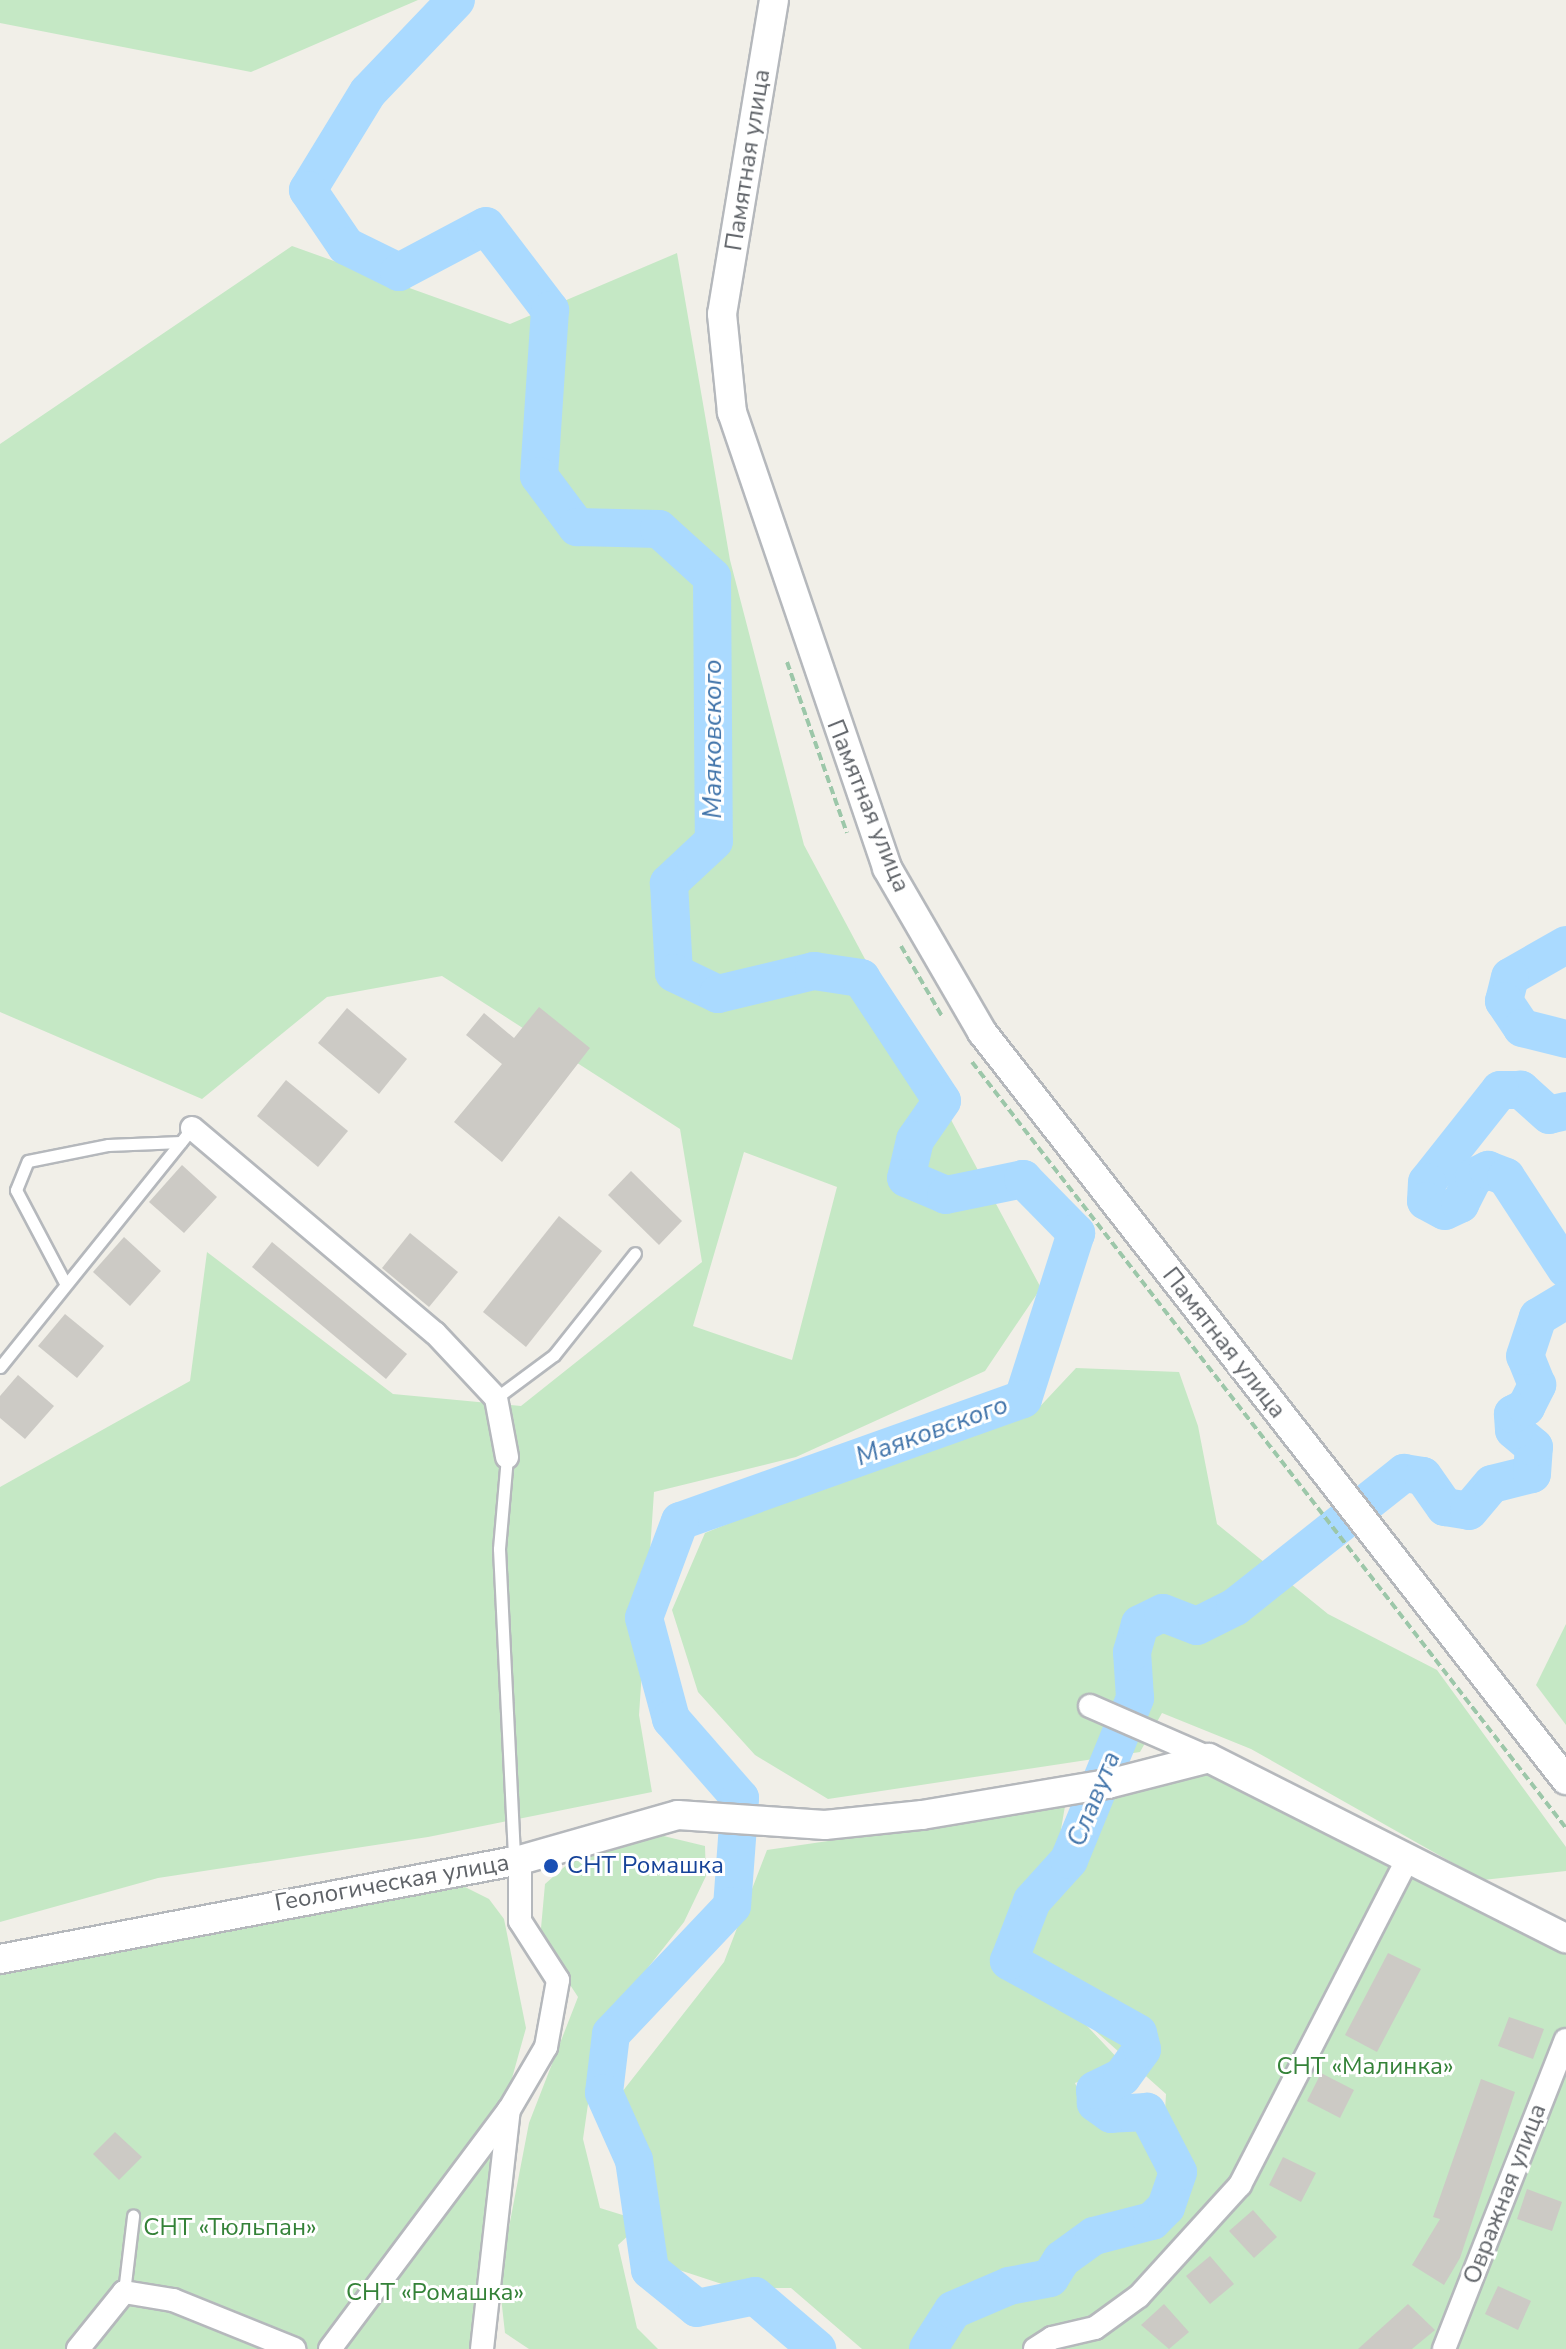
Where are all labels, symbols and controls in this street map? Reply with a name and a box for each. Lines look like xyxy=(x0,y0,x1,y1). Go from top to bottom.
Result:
street label: Памятная улица xyxy=(719,67,777,253)
water label: Маяковского xyxy=(697,659,729,819)
street label: Памятная улица xyxy=(820,716,916,896)
street label: Памятная улица xyxy=(1156,1262,1292,1424)
water label: Маяковского xyxy=(852,1389,1012,1473)
water label: Славута xyxy=(1061,1747,1127,1851)
street label: Геологическая улица xyxy=(273,1848,511,1918)
place label: СНТ Ромашка xyxy=(567,1852,724,1880)
marker: СНТ Ромашка xyxy=(542,1857,560,1875)
park label: СНТ «Малинка» xyxy=(1276,2053,1454,2081)
street label: Овражная улица xyxy=(1457,2100,1553,2288)
park label: СНТ «Тюльпан» xyxy=(143,2214,317,2242)
park label: СНТ «Ромашка» xyxy=(346,2279,524,2307)

